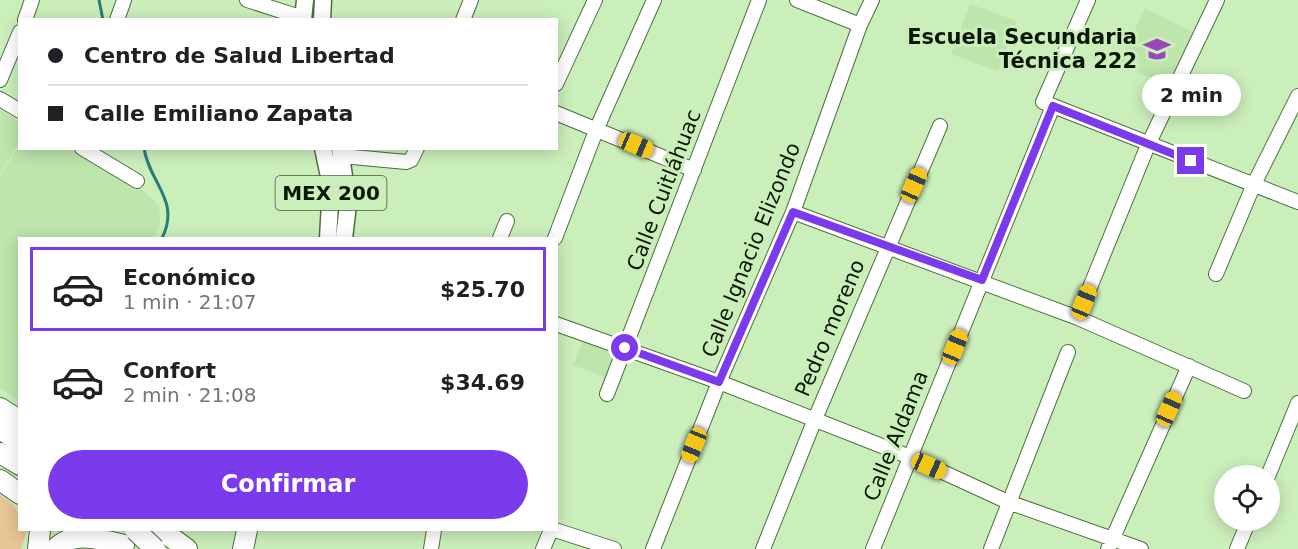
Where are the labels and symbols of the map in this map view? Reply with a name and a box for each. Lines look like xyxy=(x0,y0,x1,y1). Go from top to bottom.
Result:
place label: Escuela Secundaria Técnica 222 xyxy=(907,25,1137,73)
school or university icon: Escuela Secundaria Técnica 222 xyxy=(1142,34,1172,64)
callout: 2 min xyxy=(1142,74,1240,116)
street label: Calle Cuitláhuac xyxy=(622,106,706,274)
car xyxy=(616,130,656,160)
street label: Calle Ignacio Elizondo xyxy=(697,139,805,361)
route end xyxy=(1177,147,1204,174)
car xyxy=(898,165,930,205)
road number: MEX 200 xyxy=(276,176,386,210)
street label: Pedro moreno xyxy=(790,256,870,400)
car xyxy=(1069,282,1099,322)
car xyxy=(940,327,970,367)
route start xyxy=(611,334,638,361)
street label: Calle Aldama xyxy=(859,367,933,505)
car xyxy=(1153,389,1185,429)
car xyxy=(679,425,709,465)
car xyxy=(909,450,949,482)

